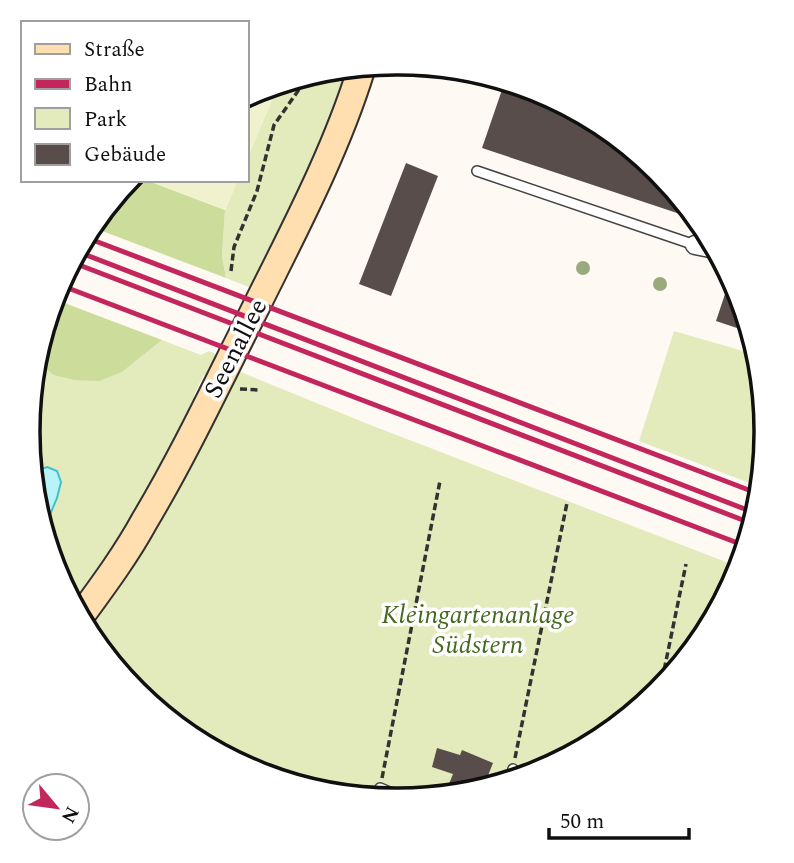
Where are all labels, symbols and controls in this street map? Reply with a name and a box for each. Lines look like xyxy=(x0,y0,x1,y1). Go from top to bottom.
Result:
legend xyxy=(21,21,248,182)
text: Straße xyxy=(84,34,145,66)
text: Bahn xyxy=(84,69,132,101)
text: Park xyxy=(84,104,128,136)
text: Gebäude xyxy=(84,139,166,171)
street label: Seenallee xyxy=(194,291,278,405)
park label: Kleingartenanlage Südstern xyxy=(382,595,574,665)
north arrow xyxy=(21,772,91,842)
scale bar xyxy=(549,796,689,840)
text: N xyxy=(53,801,86,828)
text: 50 m xyxy=(560,806,604,838)

